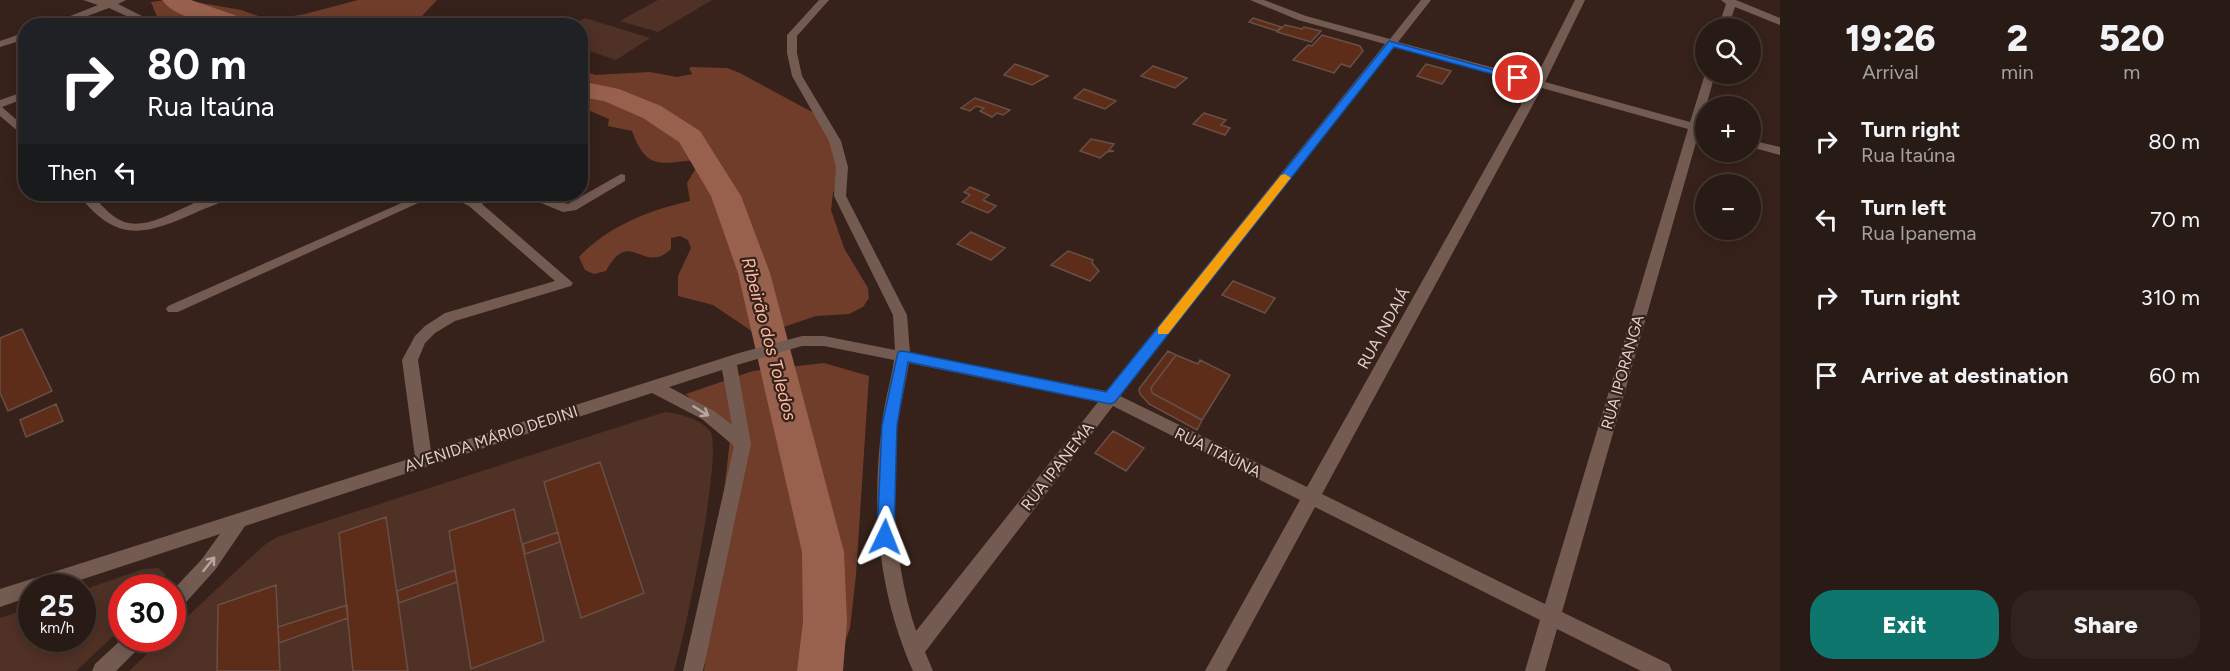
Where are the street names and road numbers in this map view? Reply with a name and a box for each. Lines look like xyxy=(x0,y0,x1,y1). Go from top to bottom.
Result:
street label: RUA INDAIÁ xyxy=(1353,284,1414,372)
street label: RUA IPORANGA xyxy=(1597,313,1648,432)
street label: AVENIDA MÁRIO DEDINI xyxy=(402,401,580,475)
street label: RUA IPANEMA xyxy=(1017,418,1098,514)
street label: RUA ITAÚNA xyxy=(1172,423,1264,482)

